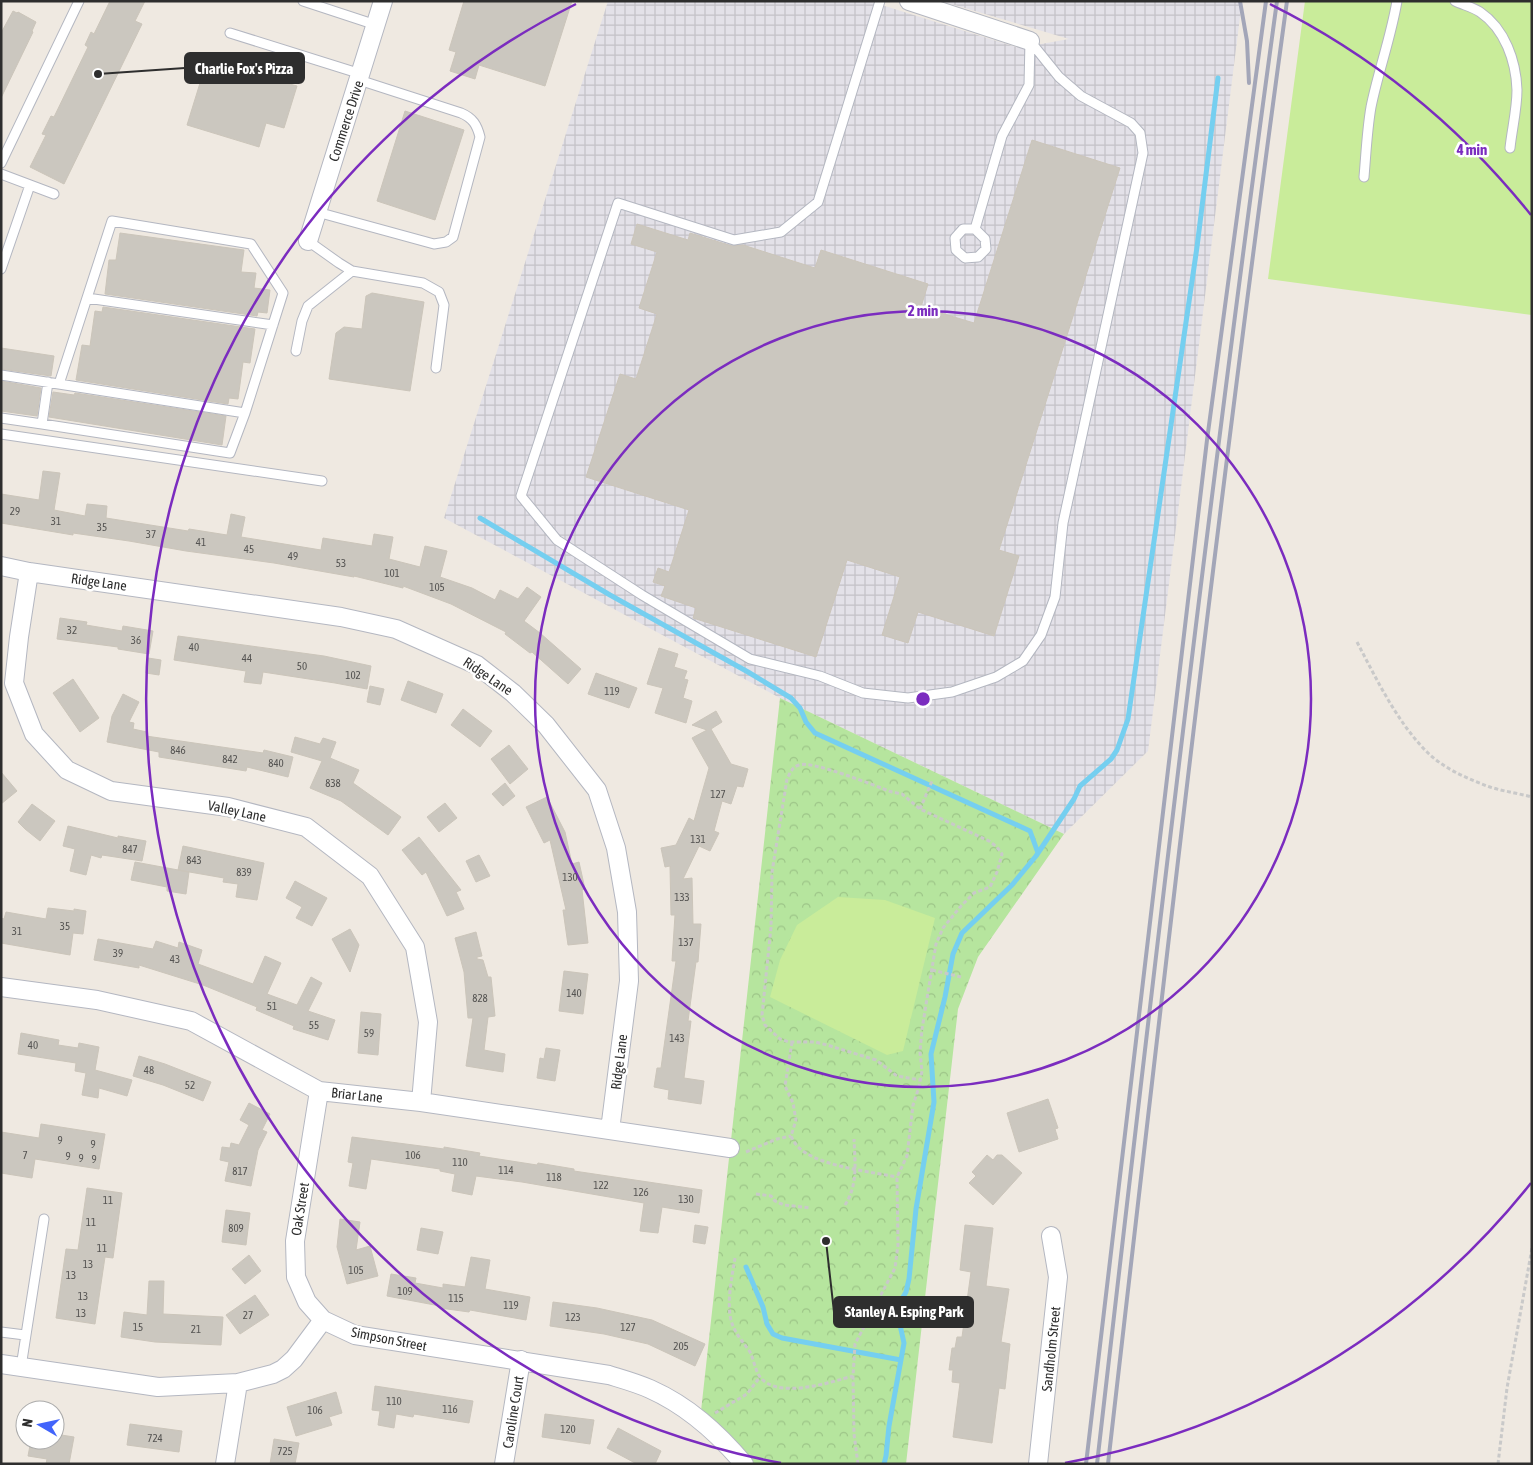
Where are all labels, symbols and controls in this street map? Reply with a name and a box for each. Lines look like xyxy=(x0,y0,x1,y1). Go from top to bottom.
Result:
callout: Charlie Fox's Pizza xyxy=(185,53,304,83)
text: Charlie Fox's Pizza xyxy=(195,60,293,77)
street label: Commerce Drive xyxy=(325,79,367,163)
text: 4 min xyxy=(1456,141,1487,158)
text: 2 min xyxy=(908,302,938,319)
house number: 29 xyxy=(10,505,20,517)
house number: 31 xyxy=(51,515,61,527)
house number: 35 xyxy=(97,521,107,533)
house number: 37 xyxy=(146,528,156,540)
house number: 41 xyxy=(196,536,206,548)
house number: 45 xyxy=(244,543,254,555)
house number: 49 xyxy=(288,550,298,562)
house number: 53 xyxy=(336,557,346,569)
house number: 101 xyxy=(384,567,400,579)
street label: Ridge Lane xyxy=(70,570,128,594)
house number: 105 xyxy=(429,581,445,593)
house number: 32 xyxy=(67,624,77,636)
house number: 36 xyxy=(131,634,141,646)
house number: 40 xyxy=(189,641,199,653)
house number: 44 xyxy=(242,652,252,664)
street label: Ridge Lane xyxy=(460,654,516,698)
house number: 50 xyxy=(297,660,307,672)
house number: 102 xyxy=(345,669,361,681)
house number: 119 xyxy=(604,685,620,697)
centre of rings xyxy=(914,690,932,708)
house number: 846 xyxy=(170,744,186,756)
house number: 842 xyxy=(222,753,238,765)
house number: 840 xyxy=(268,757,284,769)
house number: 838 xyxy=(325,777,341,789)
house number: 127 xyxy=(710,788,726,800)
street label: Valley Lane xyxy=(206,797,268,825)
house number: 131 xyxy=(690,833,706,845)
house number: 847 xyxy=(122,843,138,855)
house number: 843 xyxy=(186,854,202,866)
house number: 839 xyxy=(236,866,252,878)
house number: 130 xyxy=(562,871,578,883)
house number: 133 xyxy=(674,891,690,903)
house number: 35 xyxy=(60,920,70,932)
house number: 31 xyxy=(12,925,22,937)
house number: 137 xyxy=(678,936,694,948)
house number: 39 xyxy=(113,947,123,959)
house number: 43 xyxy=(170,953,180,965)
house number: 140 xyxy=(566,987,582,999)
house number: 828 xyxy=(472,992,488,1004)
house number: 51 xyxy=(267,1000,277,1012)
house number: 55 xyxy=(309,1019,319,1031)
house number: 59 xyxy=(364,1027,374,1039)
house number: 143 xyxy=(669,1032,685,1044)
street label: Ridge Lane xyxy=(608,1033,630,1091)
house number: 40 xyxy=(28,1039,38,1051)
house number: 48 xyxy=(144,1064,154,1076)
house number: 52 xyxy=(185,1079,195,1091)
street label: Briar Lane xyxy=(330,1084,384,1106)
house number: 9 xyxy=(57,1134,63,1146)
house number: 9 xyxy=(90,1138,96,1150)
house number: 7 xyxy=(22,1149,28,1161)
house number: 106 xyxy=(405,1149,421,1161)
house number: 9 xyxy=(65,1150,71,1162)
house number: 9 xyxy=(78,1152,84,1164)
house number: 9 xyxy=(91,1153,97,1165)
house number: 110 xyxy=(452,1156,468,1168)
house number: 114 xyxy=(498,1164,514,1176)
house number: 817 xyxy=(232,1165,248,1177)
house number: 118 xyxy=(546,1171,562,1183)
house number: 122 xyxy=(593,1179,609,1191)
street label: Oak Street xyxy=(288,1181,312,1237)
house number: 126 xyxy=(633,1186,649,1198)
house number: 130 xyxy=(678,1193,694,1205)
house number: 11 xyxy=(103,1194,113,1206)
house number: 11 xyxy=(86,1216,96,1228)
house number: 809 xyxy=(228,1222,244,1234)
house number: 11 xyxy=(97,1242,107,1254)
house number: 13 xyxy=(83,1258,93,1270)
house number: 105 xyxy=(348,1264,364,1276)
house number: 13 xyxy=(66,1269,76,1281)
house number: 109 xyxy=(397,1285,413,1297)
house number: 13 xyxy=(78,1290,88,1302)
house number: 115 xyxy=(448,1292,464,1304)
callout: Stanley A. Esping Park xyxy=(834,1297,973,1327)
house number: 119 xyxy=(503,1299,519,1311)
text: Stanley A. Esping Park xyxy=(845,1303,964,1320)
street label: Sandholm Street xyxy=(1039,1306,1063,1392)
house number: 13 xyxy=(76,1307,86,1319)
house number: 27 xyxy=(243,1309,253,1321)
house number: 123 xyxy=(565,1311,581,1323)
house number: 15 xyxy=(133,1321,143,1333)
house number: 127 xyxy=(620,1321,636,1333)
house number: 21 xyxy=(191,1323,201,1335)
street label: Simpson Street xyxy=(350,1324,428,1354)
house number: 205 xyxy=(673,1340,689,1352)
street label: Caroline Court xyxy=(499,1375,527,1449)
house number: 110 xyxy=(386,1395,402,1407)
north arrow xyxy=(15,1400,65,1450)
house number: 116 xyxy=(442,1403,458,1415)
house number: 106 xyxy=(307,1404,323,1416)
text: N xyxy=(19,1418,36,1428)
house number: 120 xyxy=(560,1423,576,1435)
house number: 724 xyxy=(147,1432,163,1444)
house number: 725 xyxy=(277,1445,293,1457)

